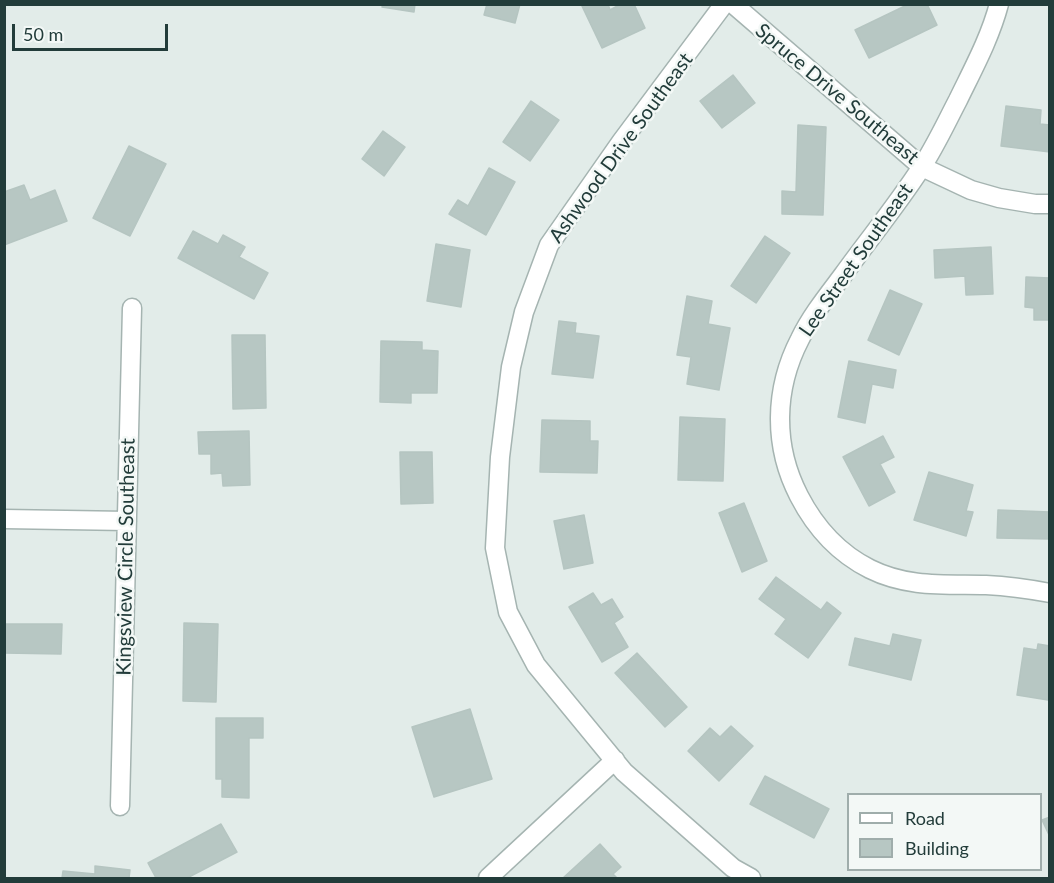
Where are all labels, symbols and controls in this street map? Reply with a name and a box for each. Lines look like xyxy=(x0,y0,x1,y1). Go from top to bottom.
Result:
scale bar xyxy=(15,12,171,50)
street label: Spruce Drive Southeast xyxy=(750,19,924,169)
text: 50 m xyxy=(23,23,63,45)
street label: Ashwood Drive Southeast xyxy=(544,48,698,248)
street label: Lee Street Southeast xyxy=(794,179,918,341)
street label: Kingsview Circle Southeast xyxy=(112,438,140,676)
legend xyxy=(847,793,1042,871)
text: Road xyxy=(905,807,945,829)
text: Building xyxy=(905,837,969,859)

